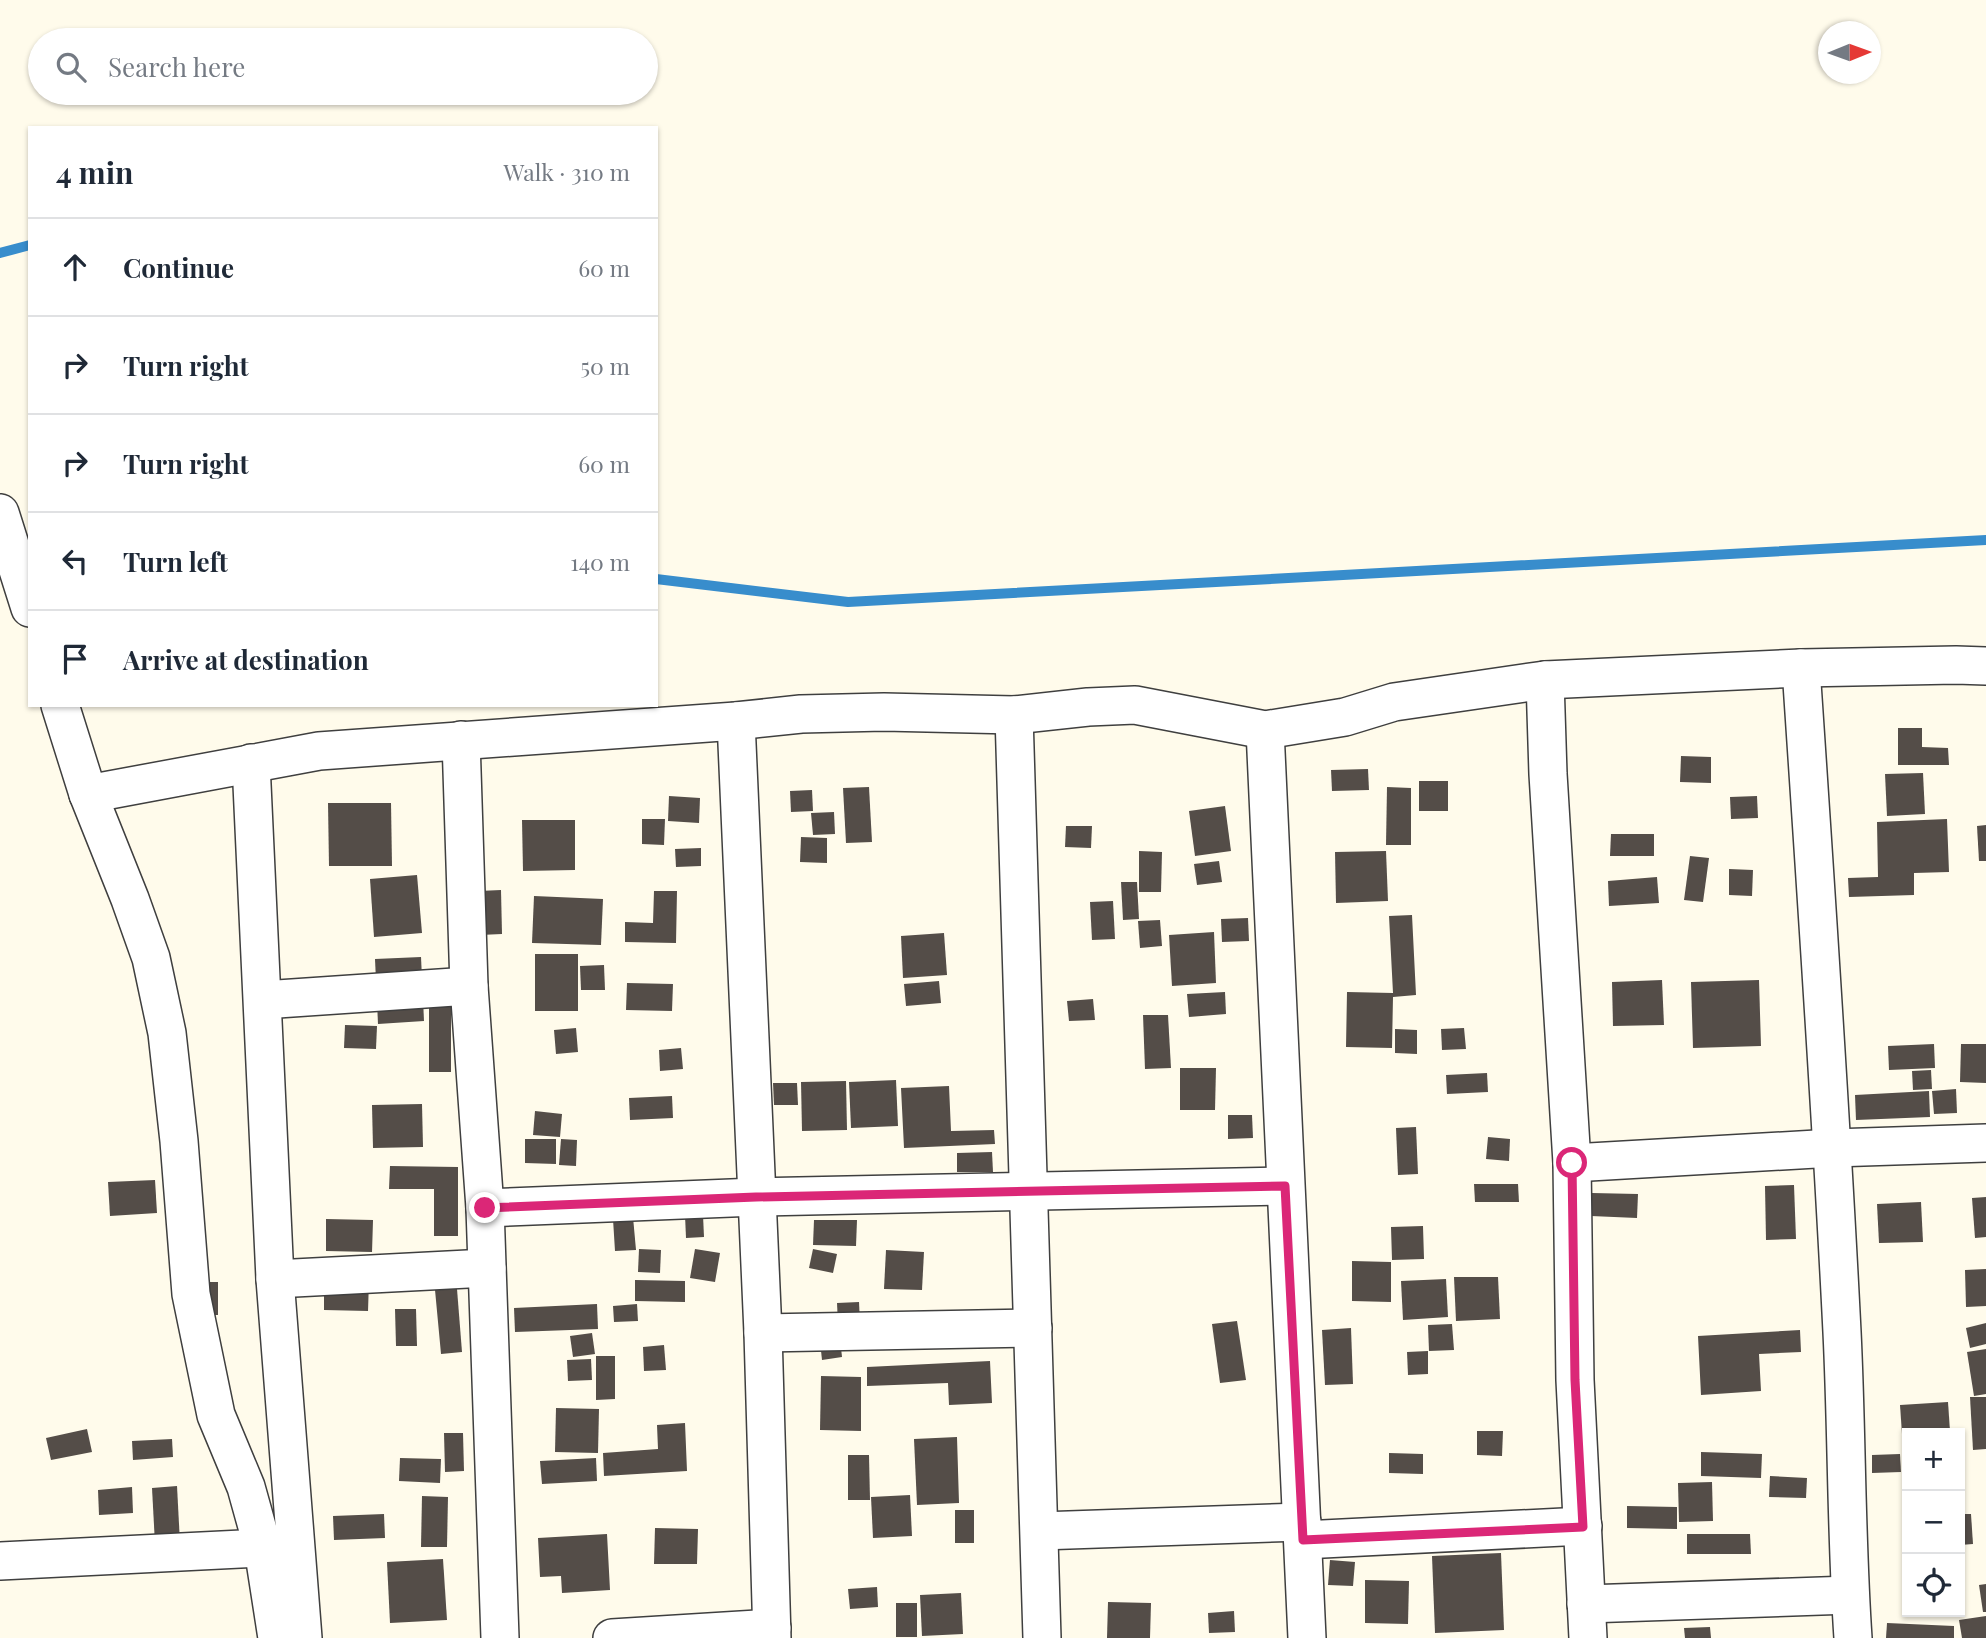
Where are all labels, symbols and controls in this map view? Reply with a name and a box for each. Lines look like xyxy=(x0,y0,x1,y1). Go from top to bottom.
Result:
north arrow xyxy=(1818,21,1881,84)
search box xyxy=(28,28,658,105)
icon: search xyxy=(52,48,90,86)
text: Search here xyxy=(108,49,245,84)
text: 4 min xyxy=(56,152,134,192)
text: Walk · 310 m xyxy=(504,156,630,187)
icon: ahead xyxy=(56,248,94,286)
text: Continue xyxy=(123,250,234,285)
text: 60 m xyxy=(578,252,630,283)
icon: right xyxy=(56,346,94,384)
text: Turn right xyxy=(123,348,249,383)
text: 50 m xyxy=(581,350,630,381)
icon: right xyxy=(56,444,94,482)
text: Turn right xyxy=(123,446,249,481)
text: 60 m xyxy=(578,448,630,479)
icon: left xyxy=(56,542,94,580)
text: Turn left xyxy=(123,544,228,579)
text: 140 m xyxy=(570,546,630,577)
icon: arrive xyxy=(56,640,94,678)
text: Arrive at destination xyxy=(123,642,369,677)
route start xyxy=(1556,1147,1587,1178)
route end xyxy=(469,1192,500,1223)
map controls xyxy=(1902,1428,1965,1617)
button: + xyxy=(1902,1428,1965,1491)
button: − xyxy=(1902,1491,1965,1554)
button: locate xyxy=(1902,1554,1965,1617)

